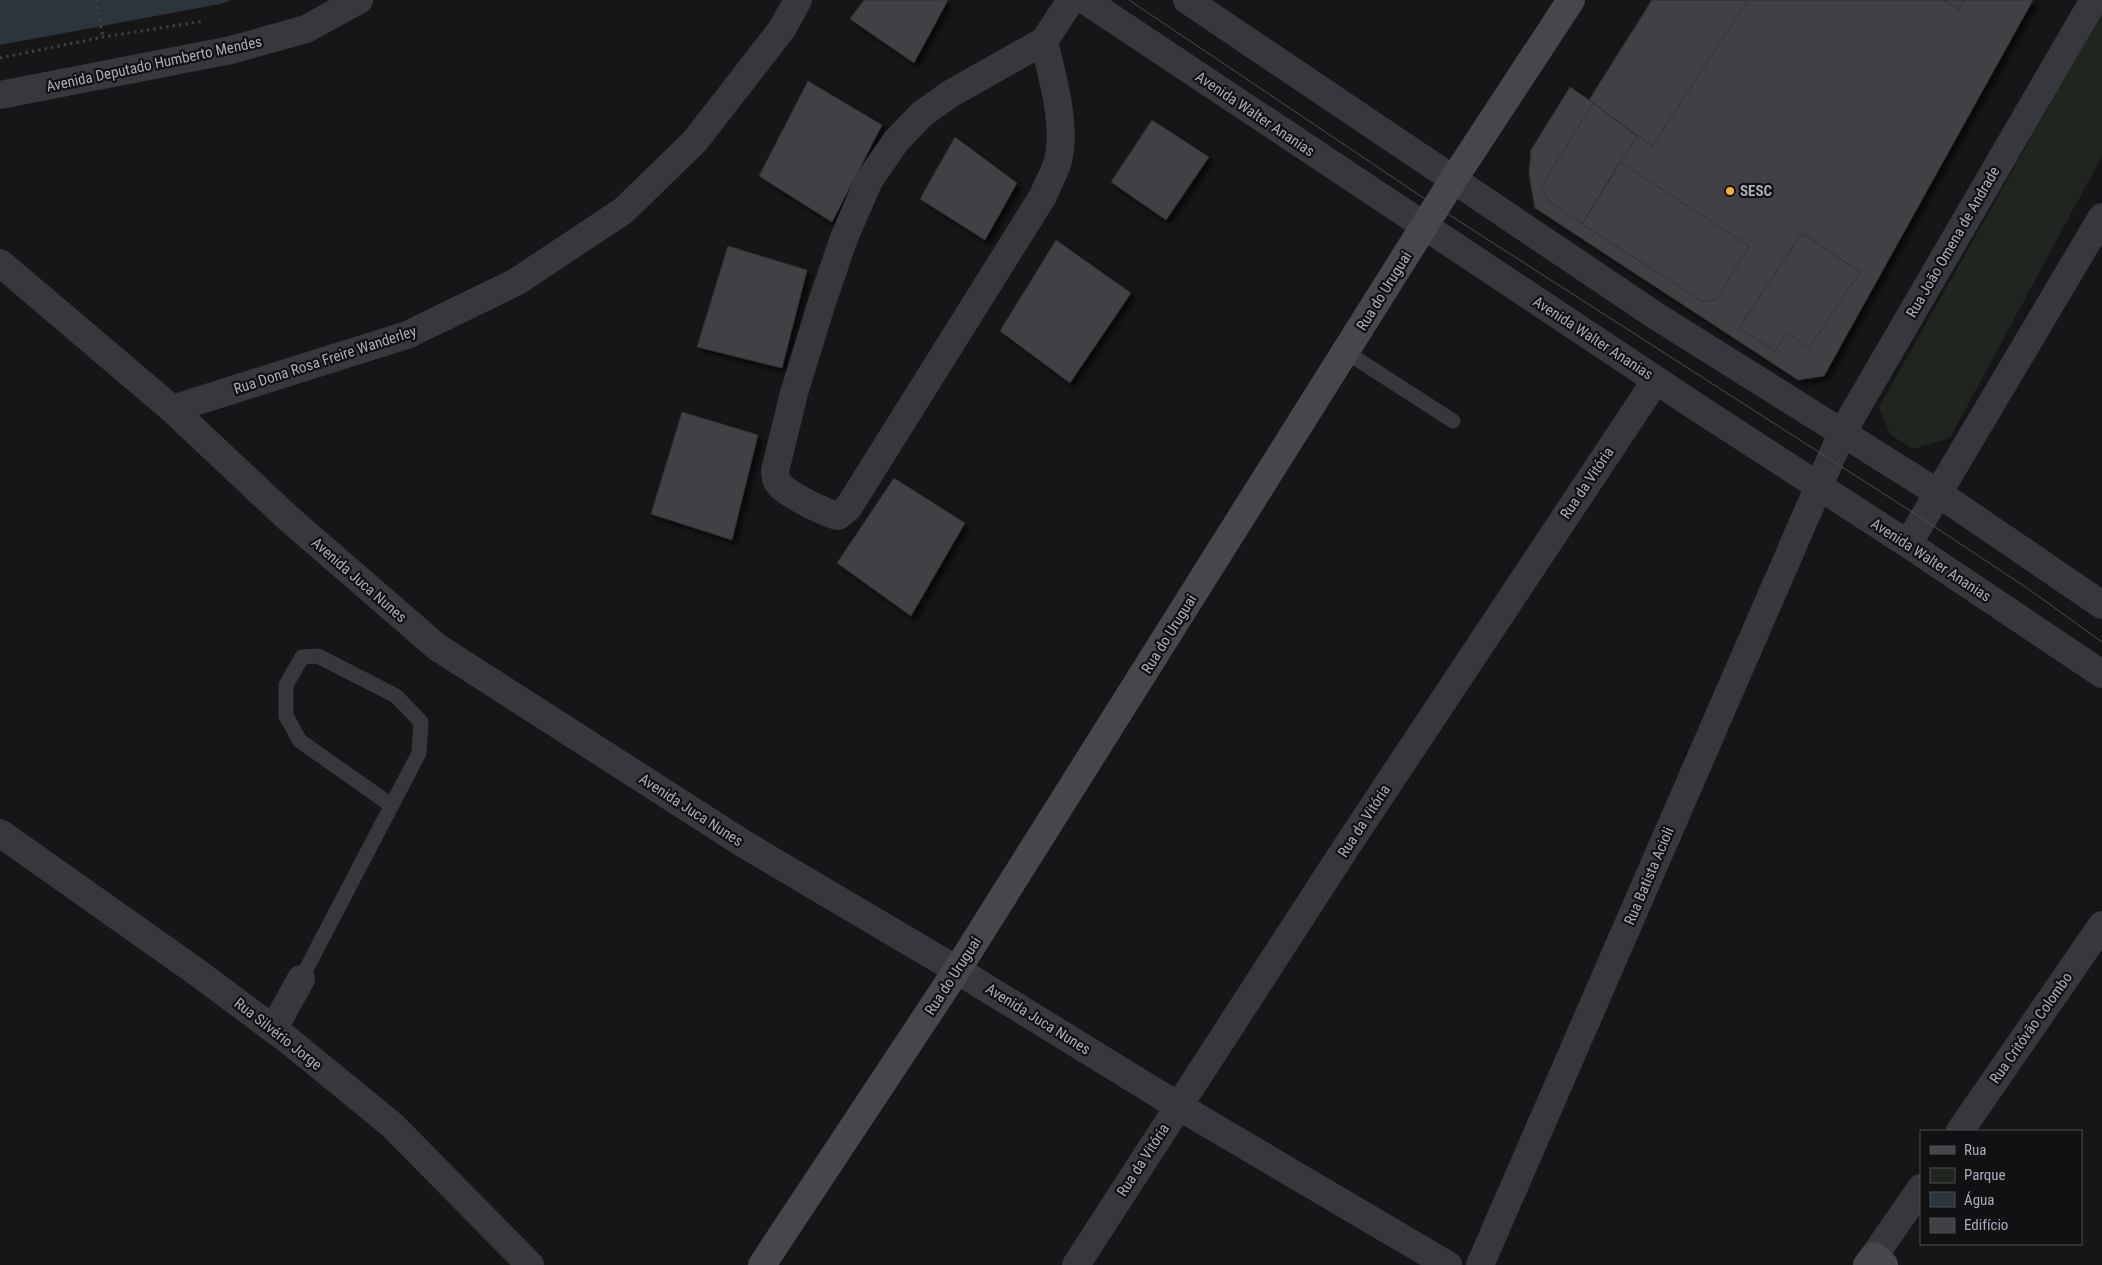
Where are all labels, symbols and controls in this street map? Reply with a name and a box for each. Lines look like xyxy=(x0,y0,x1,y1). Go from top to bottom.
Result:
street label: Avenida Deputado Humberto Mendes xyxy=(44,32,264,96)
street label: Avenida Walter Ananias xyxy=(1192,68,1318,161)
street label: Rua João Omena de Andrade xyxy=(1902,163,2004,321)
place label: SESC xyxy=(1740,182,1773,200)
marker: SESC xyxy=(1724,185,1736,197)
street label: Rua do Uruguai xyxy=(1353,248,1415,334)
street label: Avenida Walter Ananias xyxy=(1530,292,1657,384)
street label: Rua Dona Rosa Freire Wanderley xyxy=(231,322,419,398)
street label: Rua da Vitória xyxy=(1556,444,1618,522)
street label: Avenida Walter Ananias xyxy=(1868,514,1995,606)
street label: Avenida Juca Nunes xyxy=(308,534,410,626)
street label: Rua do Uruguai xyxy=(1138,591,1200,677)
street label: Avenida Juca Nunes xyxy=(636,770,746,850)
street label: Rua da Vitória xyxy=(1334,781,1394,861)
street label: Rua Batista Acioli xyxy=(1620,824,1678,928)
street label: Rua do Uruguai xyxy=(921,933,985,1019)
street label: Rua Critóvão Colombo xyxy=(1986,969,2076,1087)
street label: Avenida Juca Nunes xyxy=(982,980,1094,1059)
street label: Rua Silvério Jorge xyxy=(231,994,325,1074)
street label: Rua da Vitória xyxy=(1113,1120,1173,1200)
legend xyxy=(1920,1130,2082,1245)
text: Rua xyxy=(1964,1141,1986,1159)
text: Parque xyxy=(1964,1166,2006,1184)
text: Água xyxy=(1964,1191,1994,1209)
text: Edifício xyxy=(1964,1216,2008,1234)

